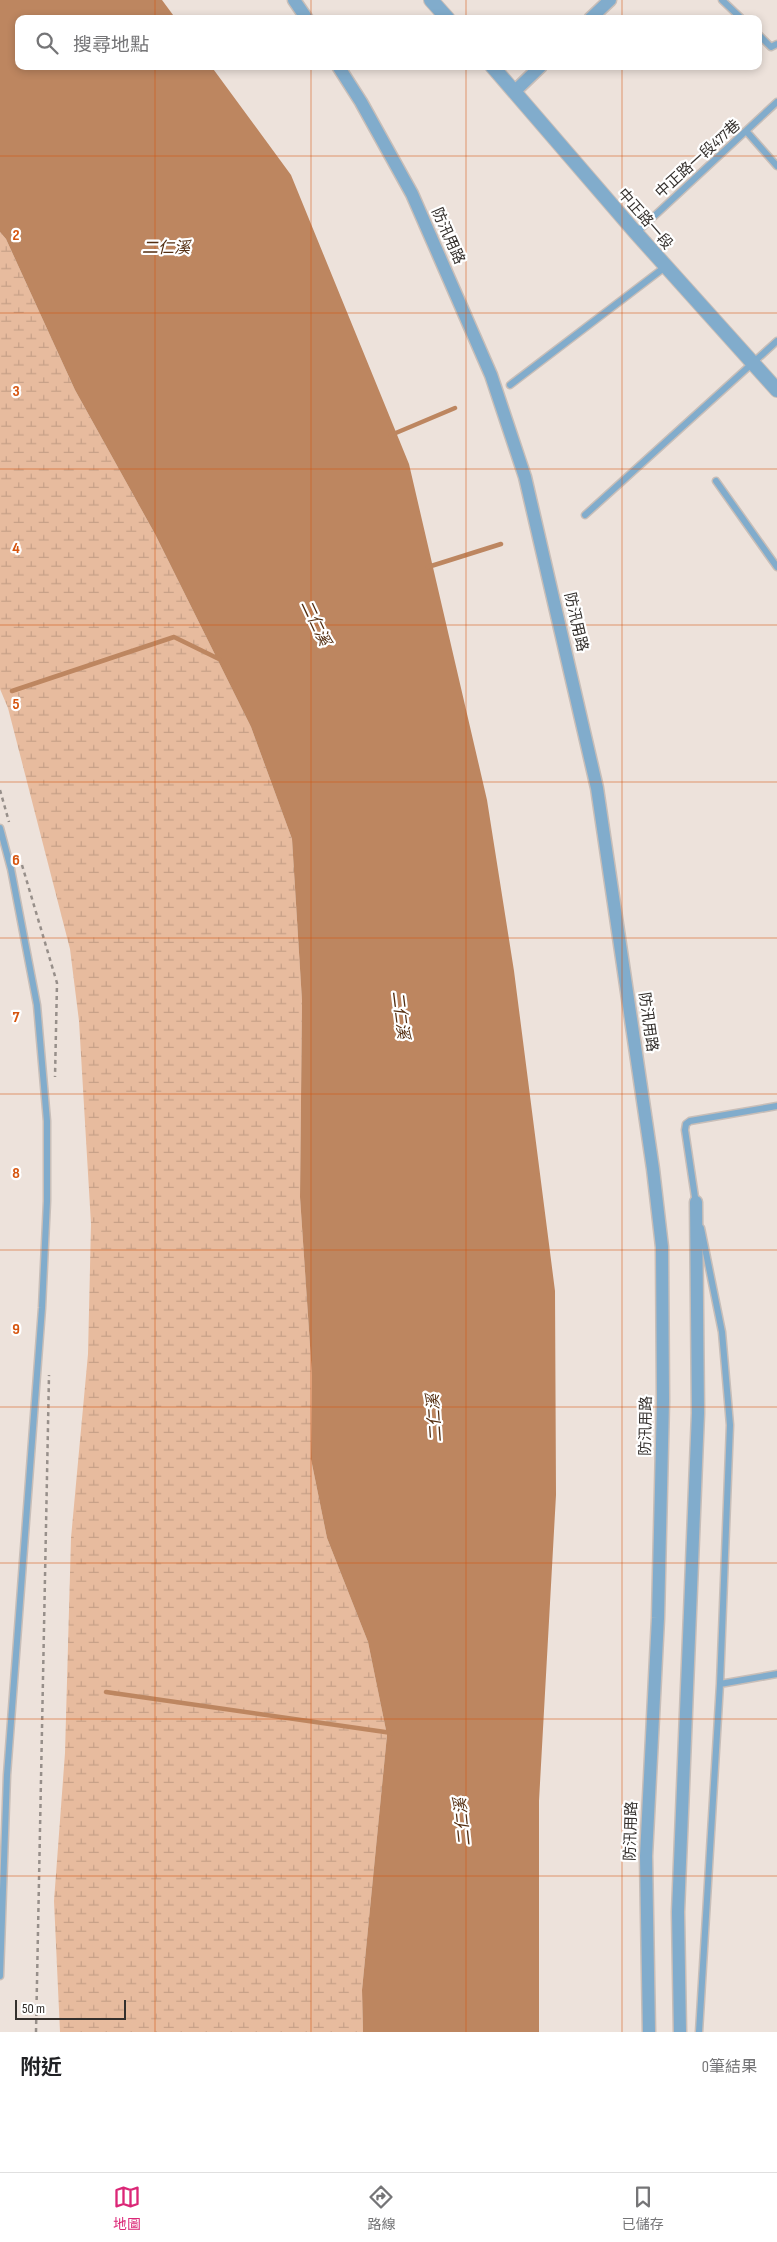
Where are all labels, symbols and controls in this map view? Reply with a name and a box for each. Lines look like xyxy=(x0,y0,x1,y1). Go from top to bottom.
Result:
search box xyxy=(15,15,762,70)
icon: search xyxy=(33,29,61,57)
text: 搜尋地點 xyxy=(73,34,149,57)
street label: 中正路一段477巷 xyxy=(651,116,745,202)
street label: 中正路一段 xyxy=(613,184,677,254)
street label: 防汛用路 xyxy=(427,205,469,267)
text: 2 xyxy=(12,226,20,245)
water label: 二仁溪 xyxy=(142,239,192,258)
text: 3 xyxy=(12,382,20,401)
text: 4 xyxy=(12,539,20,558)
street label: 防汛用路 xyxy=(560,591,592,653)
water label: 二仁溪 xyxy=(296,597,335,651)
text: 5 xyxy=(12,695,20,714)
text: 6 xyxy=(12,851,20,870)
water label: 二仁溪 xyxy=(388,990,413,1042)
street label: 防汛用路 xyxy=(634,991,662,1053)
text: 7 xyxy=(13,1008,20,1027)
text: 8 xyxy=(12,1164,20,1183)
text: 9 xyxy=(12,1320,20,1339)
water label: 二仁溪 xyxy=(424,1391,446,1443)
street label: 防汛用路 xyxy=(636,1396,656,1456)
water label: 二仁溪 xyxy=(451,1795,475,1847)
street label: 防汛用路 xyxy=(620,1801,642,1861)
scale bar xyxy=(15,1997,126,2020)
text: 50 m xyxy=(22,2000,45,2017)
text: 附近 xyxy=(20,2055,62,2080)
text: 0筆結果 xyxy=(702,2058,757,2077)
tab: 地圖 xyxy=(113,2183,141,2233)
tab: 路線 xyxy=(367,2183,395,2233)
tab: 已儲存 xyxy=(622,2183,664,2233)

